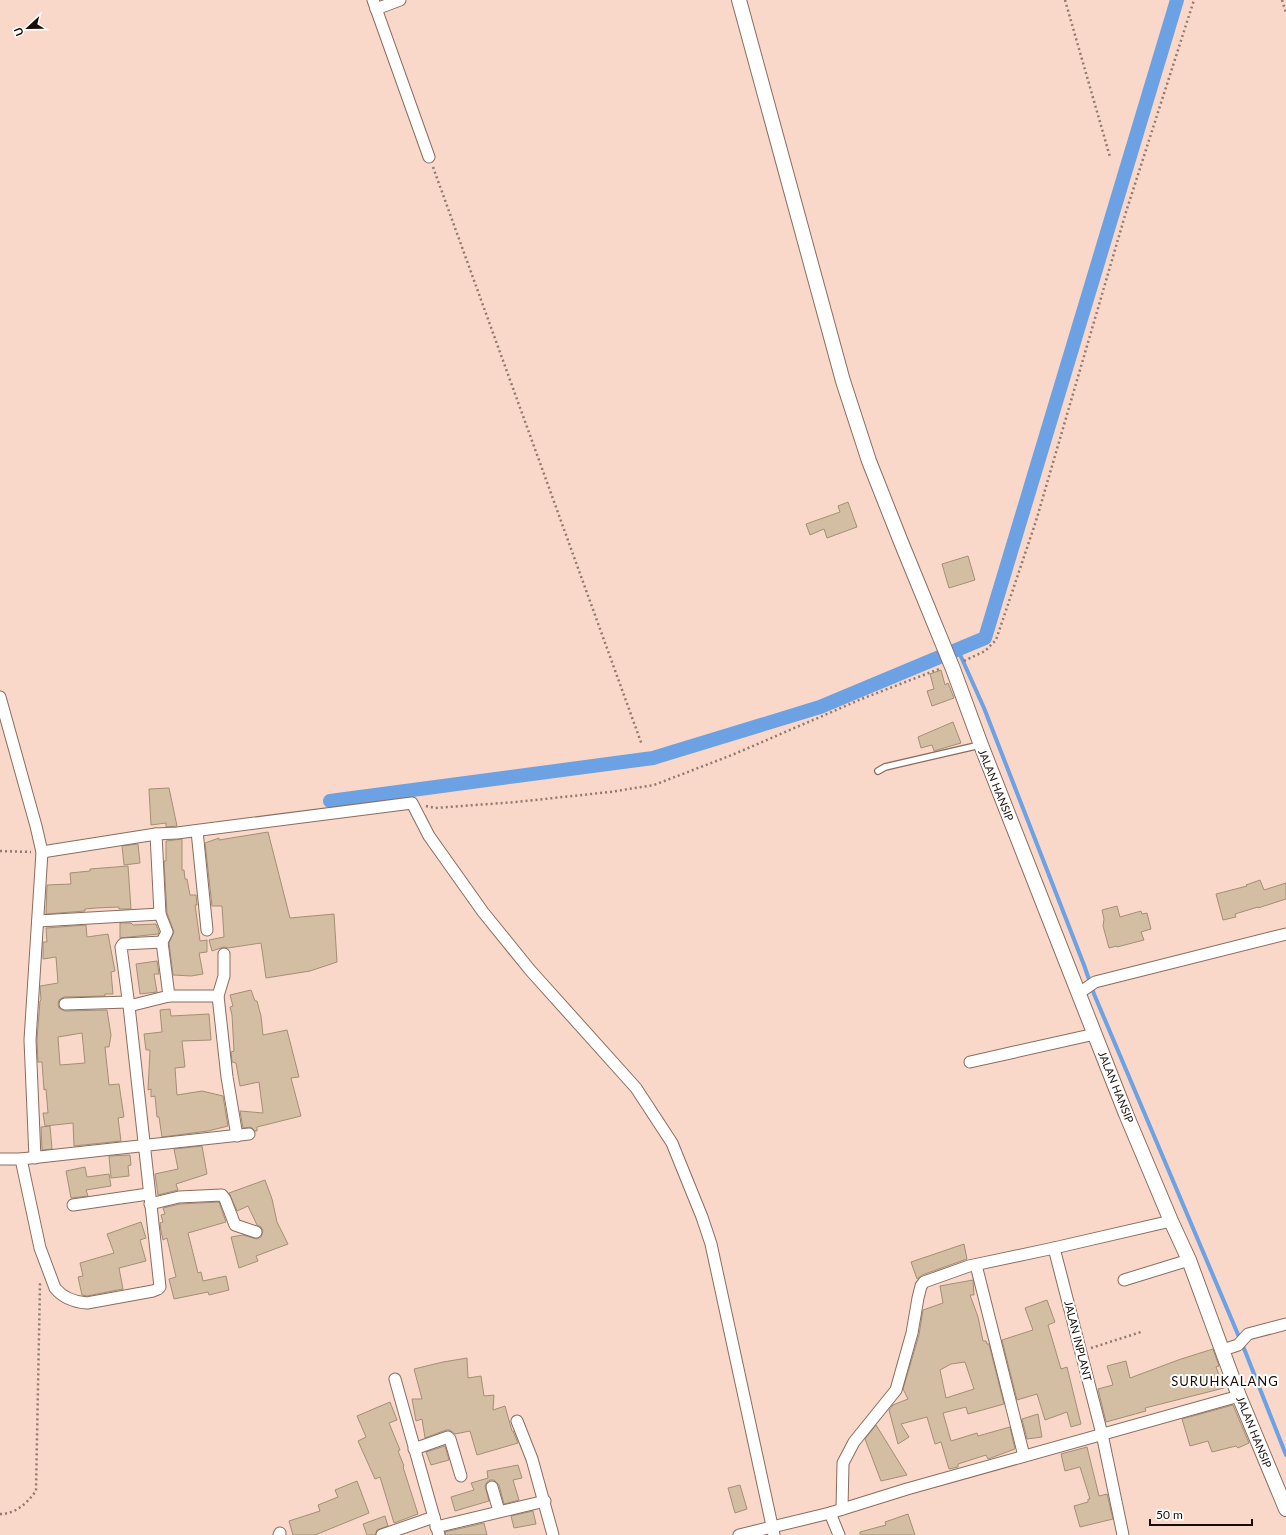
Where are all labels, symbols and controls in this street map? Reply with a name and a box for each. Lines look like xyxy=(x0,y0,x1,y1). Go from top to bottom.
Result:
north arrow xyxy=(8,8,48,48)
text: U xyxy=(11,26,26,38)
street label: JALAN HANSIP xyxy=(976,747,1017,823)
street label: JALAN HANSIP xyxy=(1096,1049,1137,1125)
street label: JALAN INPLANT xyxy=(1062,1299,1095,1383)
district label: SURUHKALANG xyxy=(1171,1373,1279,1389)
street label: JALAN HANSIP xyxy=(1234,1394,1275,1470)
scale bar xyxy=(1150,1501,1252,1527)
text: 50 m xyxy=(1156,1507,1183,1522)

